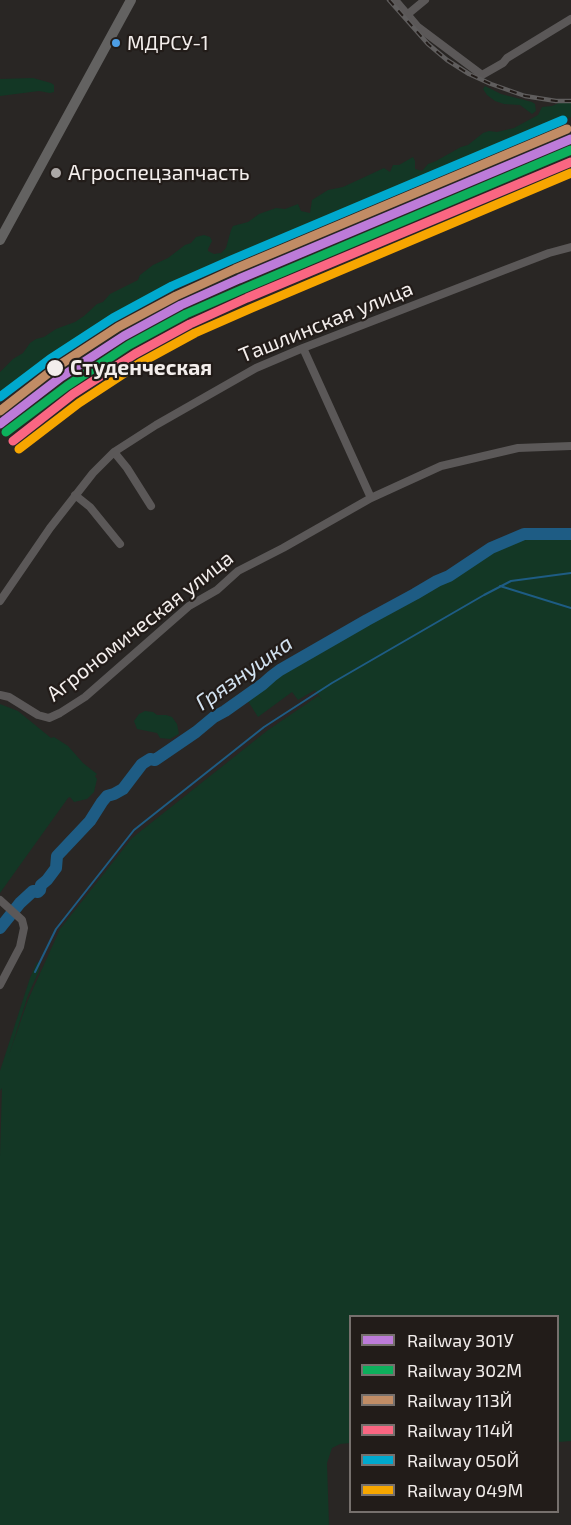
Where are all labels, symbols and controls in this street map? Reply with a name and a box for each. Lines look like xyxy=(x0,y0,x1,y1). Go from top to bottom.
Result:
place label: МДРСУ-1 xyxy=(127,31,209,55)
marker: МДРСУ-1 xyxy=(110,37,122,49)
place label: Агроспецзапчасть xyxy=(68,160,250,186)
marker: Агроспецзапчасть xyxy=(49,166,63,180)
street label: Ташлинская улица xyxy=(236,276,416,368)
place label: Студенческая xyxy=(70,355,212,381)
marker: Студенческая xyxy=(45,358,65,378)
street label: Агрономическая улица xyxy=(42,545,238,707)
water label: Грязнушка xyxy=(190,630,298,716)
legend xyxy=(349,1315,559,1513)
text: Railway 301У xyxy=(407,1329,514,1351)
text: Railway 302М xyxy=(407,1359,522,1381)
text: Railway 113Й xyxy=(407,1389,512,1411)
text: Railway 114Й xyxy=(407,1419,513,1441)
text: Railway 050Й xyxy=(407,1449,519,1471)
text: Railway 049М xyxy=(407,1479,523,1501)

